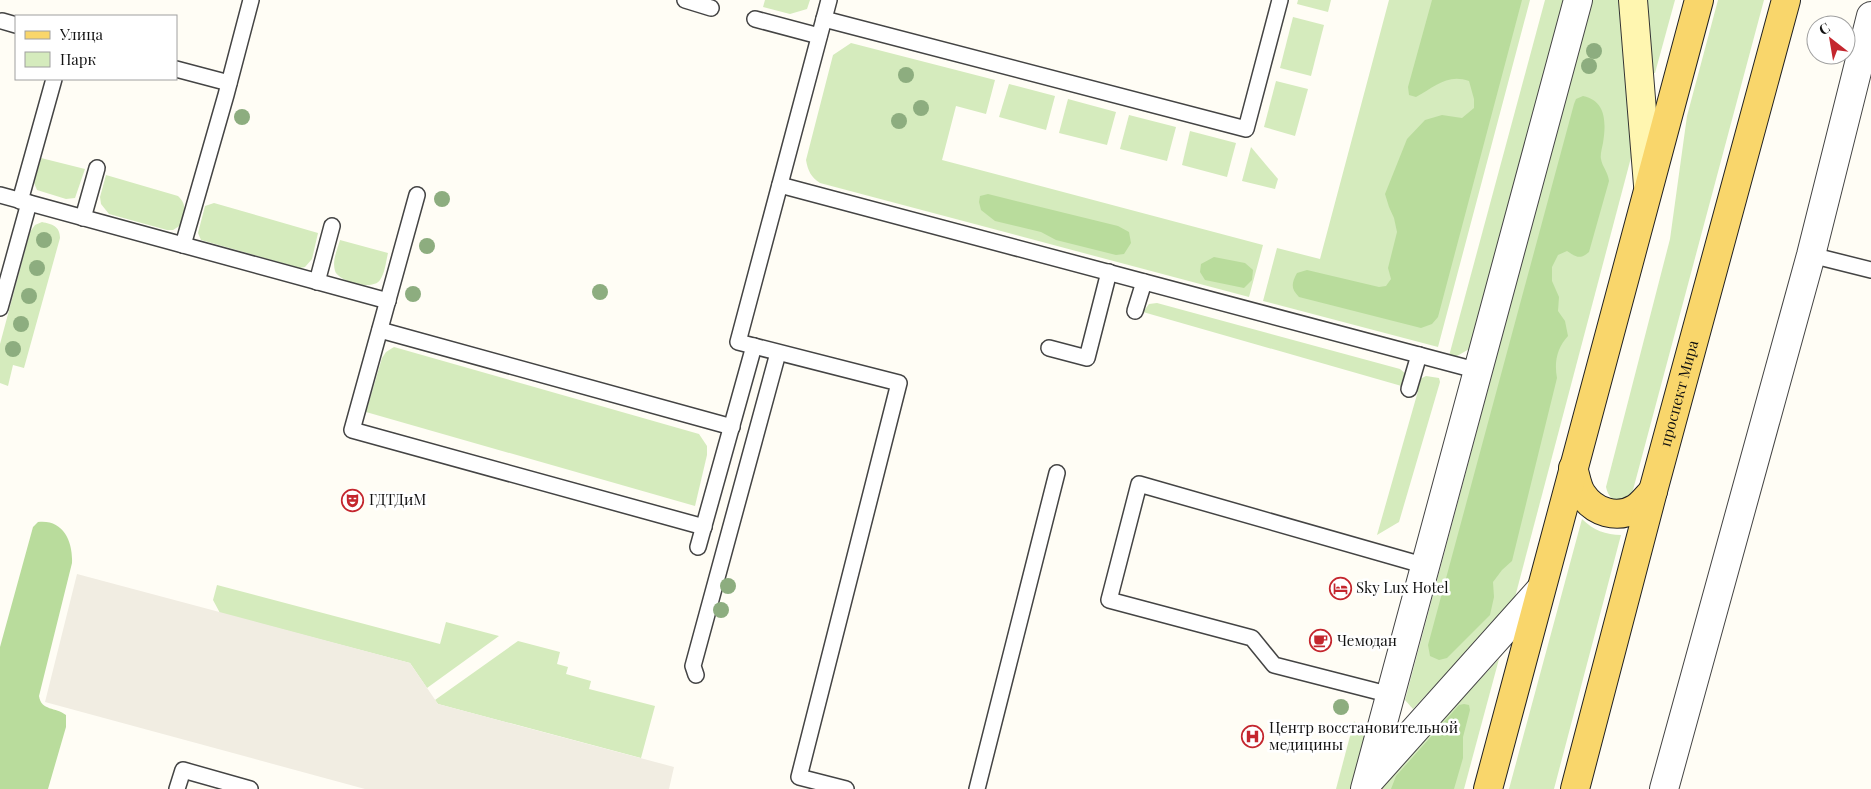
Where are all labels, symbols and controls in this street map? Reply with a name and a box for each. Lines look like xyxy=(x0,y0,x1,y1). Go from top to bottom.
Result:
legend xyxy=(15,15,178,80)
north arrow xyxy=(1806,15,1856,65)
text: С xyxy=(1815,18,1833,39)
text: Улица xyxy=(59,24,103,44)
text: Парк xyxy=(60,49,96,69)
street label: проспект Мира xyxy=(1654,337,1703,449)
theatre icon: ГДТДиМ xyxy=(341,488,365,512)
place label: ГДТДиМ xyxy=(369,489,426,509)
hotel icon: Sky Lux Hotel xyxy=(1328,576,1352,600)
place label: Sky Lux Hotel xyxy=(1356,577,1449,597)
cafe icon: Чемодан xyxy=(1309,629,1333,653)
place label: Чемодан xyxy=(1337,630,1397,650)
place label: Центр восстановительной медицины xyxy=(1269,717,1458,754)
hospital icon: Центр восстановительной медицины xyxy=(1241,725,1265,749)

